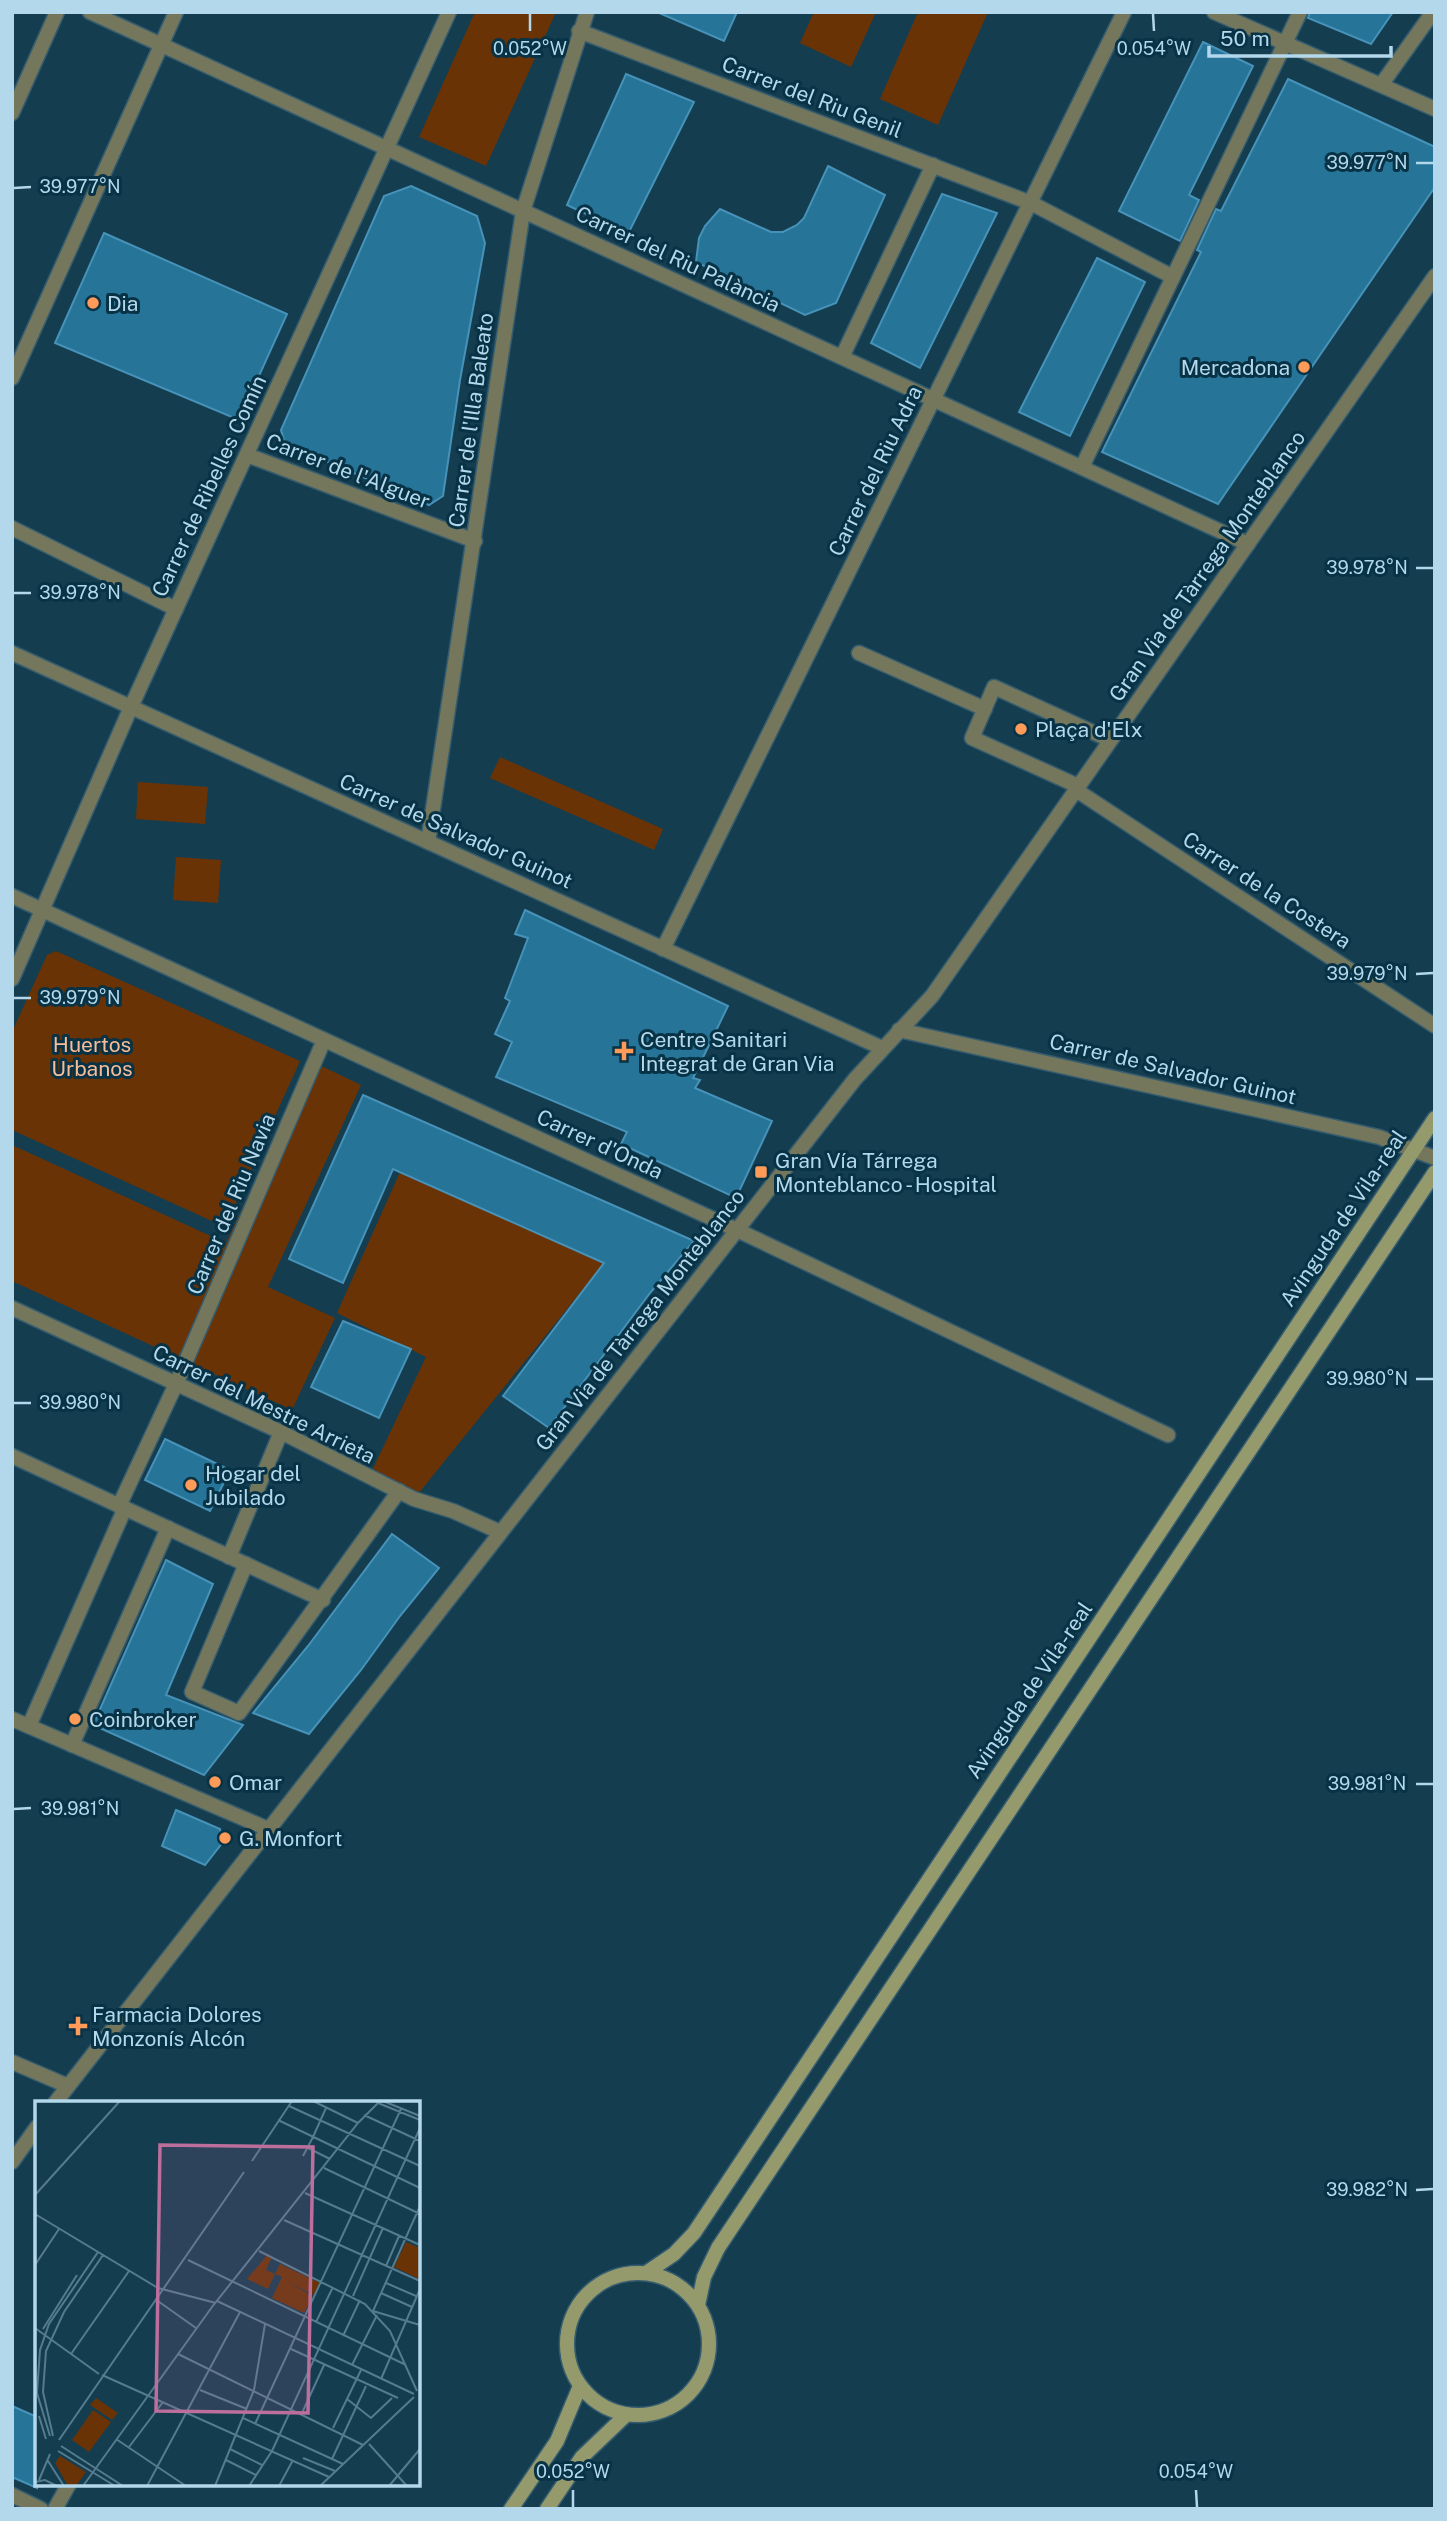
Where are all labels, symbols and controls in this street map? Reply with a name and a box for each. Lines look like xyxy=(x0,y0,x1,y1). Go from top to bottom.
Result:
scale bar xyxy=(1209,14,1391,58)
text: 50 m xyxy=(1220,26,1270,51)
text: 0.052°W xyxy=(493,38,567,59)
text: 0.054°W xyxy=(1117,38,1191,59)
street label: Carrer del Riu Genil xyxy=(719,51,905,143)
text: 39.977°N xyxy=(1326,152,1408,173)
text: 39.977°N xyxy=(39,176,121,197)
street label: Carrer del Riu Palància xyxy=(572,201,784,317)
place label: Dia xyxy=(107,291,138,316)
marker: Dia xyxy=(85,295,101,311)
street label: Carrer de l'Illa Baleato xyxy=(444,311,498,529)
place label: Mercadona xyxy=(1181,355,1290,380)
marker: Mercadona xyxy=(1296,359,1312,375)
street label: Carrer de Ribelles Comín xyxy=(147,371,271,601)
street label: Carrer del Riu Adra xyxy=(823,382,927,560)
street label: Gran Via de Tàrrega Monteblanco xyxy=(1104,426,1310,706)
street label: Carrer de l'Alguer xyxy=(262,428,434,514)
text: 39.978°N xyxy=(1326,557,1408,578)
text: 39.978°N xyxy=(39,582,121,603)
place label: Plaça d'Elx xyxy=(1035,717,1143,742)
marker: Plaça d'Elx xyxy=(1013,721,1029,737)
street label: Carrer de Salvador Guinot xyxy=(336,768,576,894)
street label: Carrer de la Costera xyxy=(1178,826,1356,954)
text: 39.979°N xyxy=(1326,963,1408,984)
text: 39.979°N xyxy=(39,987,121,1008)
place label: Centre Sanitari Integrat de Gran Via xyxy=(640,1027,834,1076)
street label: Carrer de Salvador Guinot xyxy=(1047,1028,1299,1110)
park label: Huertos Urbanos xyxy=(51,1032,133,1081)
marker: Centre Sanitari Integrat de Gran Via xyxy=(614,1041,634,1061)
street label: Carrer d'Onda xyxy=(533,1104,667,1184)
street label: Carrer del Riu Navia xyxy=(182,1110,280,1298)
street label: Avinguda de Vila-real xyxy=(1275,1125,1411,1311)
place label: Gran Vía Tárrega Monteblanco - Hospital xyxy=(775,1148,997,1197)
marker: Gran Vía Tárrega Monteblanco - Hospital xyxy=(753,1164,769,1180)
street label: Gran Via de Tàrrega Monteblanco xyxy=(530,1184,750,1456)
street label: Carrer del Mestre Arrieta xyxy=(149,1339,379,1469)
text: 39.980°N xyxy=(1326,1368,1408,1389)
text: 39.980°N xyxy=(39,1392,121,1413)
place label: Hogar del Jubilado xyxy=(205,1461,301,1510)
marker: Hogar del Jubilado xyxy=(183,1477,199,1493)
street label: Avinguda de Vila-real xyxy=(961,1597,1097,1783)
place label: Coinbroker xyxy=(89,1707,197,1732)
marker: Coinbroker xyxy=(67,1711,83,1727)
place label: Omar xyxy=(229,1770,282,1795)
text: 39.981°N xyxy=(1328,1773,1406,1794)
marker: Omar xyxy=(207,1774,223,1790)
text: 39.981°N xyxy=(41,1798,119,1819)
place label: G. Monfort xyxy=(239,1826,342,1851)
marker: G. Monfort xyxy=(217,1830,233,1846)
place label: Farmacia Dolores Monzonís Alcón xyxy=(92,2002,262,2051)
marker: Farmacia Dolores Monzonís Alcón xyxy=(70,2018,86,2034)
inset map xyxy=(35,2101,420,2486)
text: 39.982°N xyxy=(1326,2179,1408,2200)
text: 0.052°W xyxy=(536,2461,610,2482)
text: 0.054°W xyxy=(1159,2461,1233,2482)

